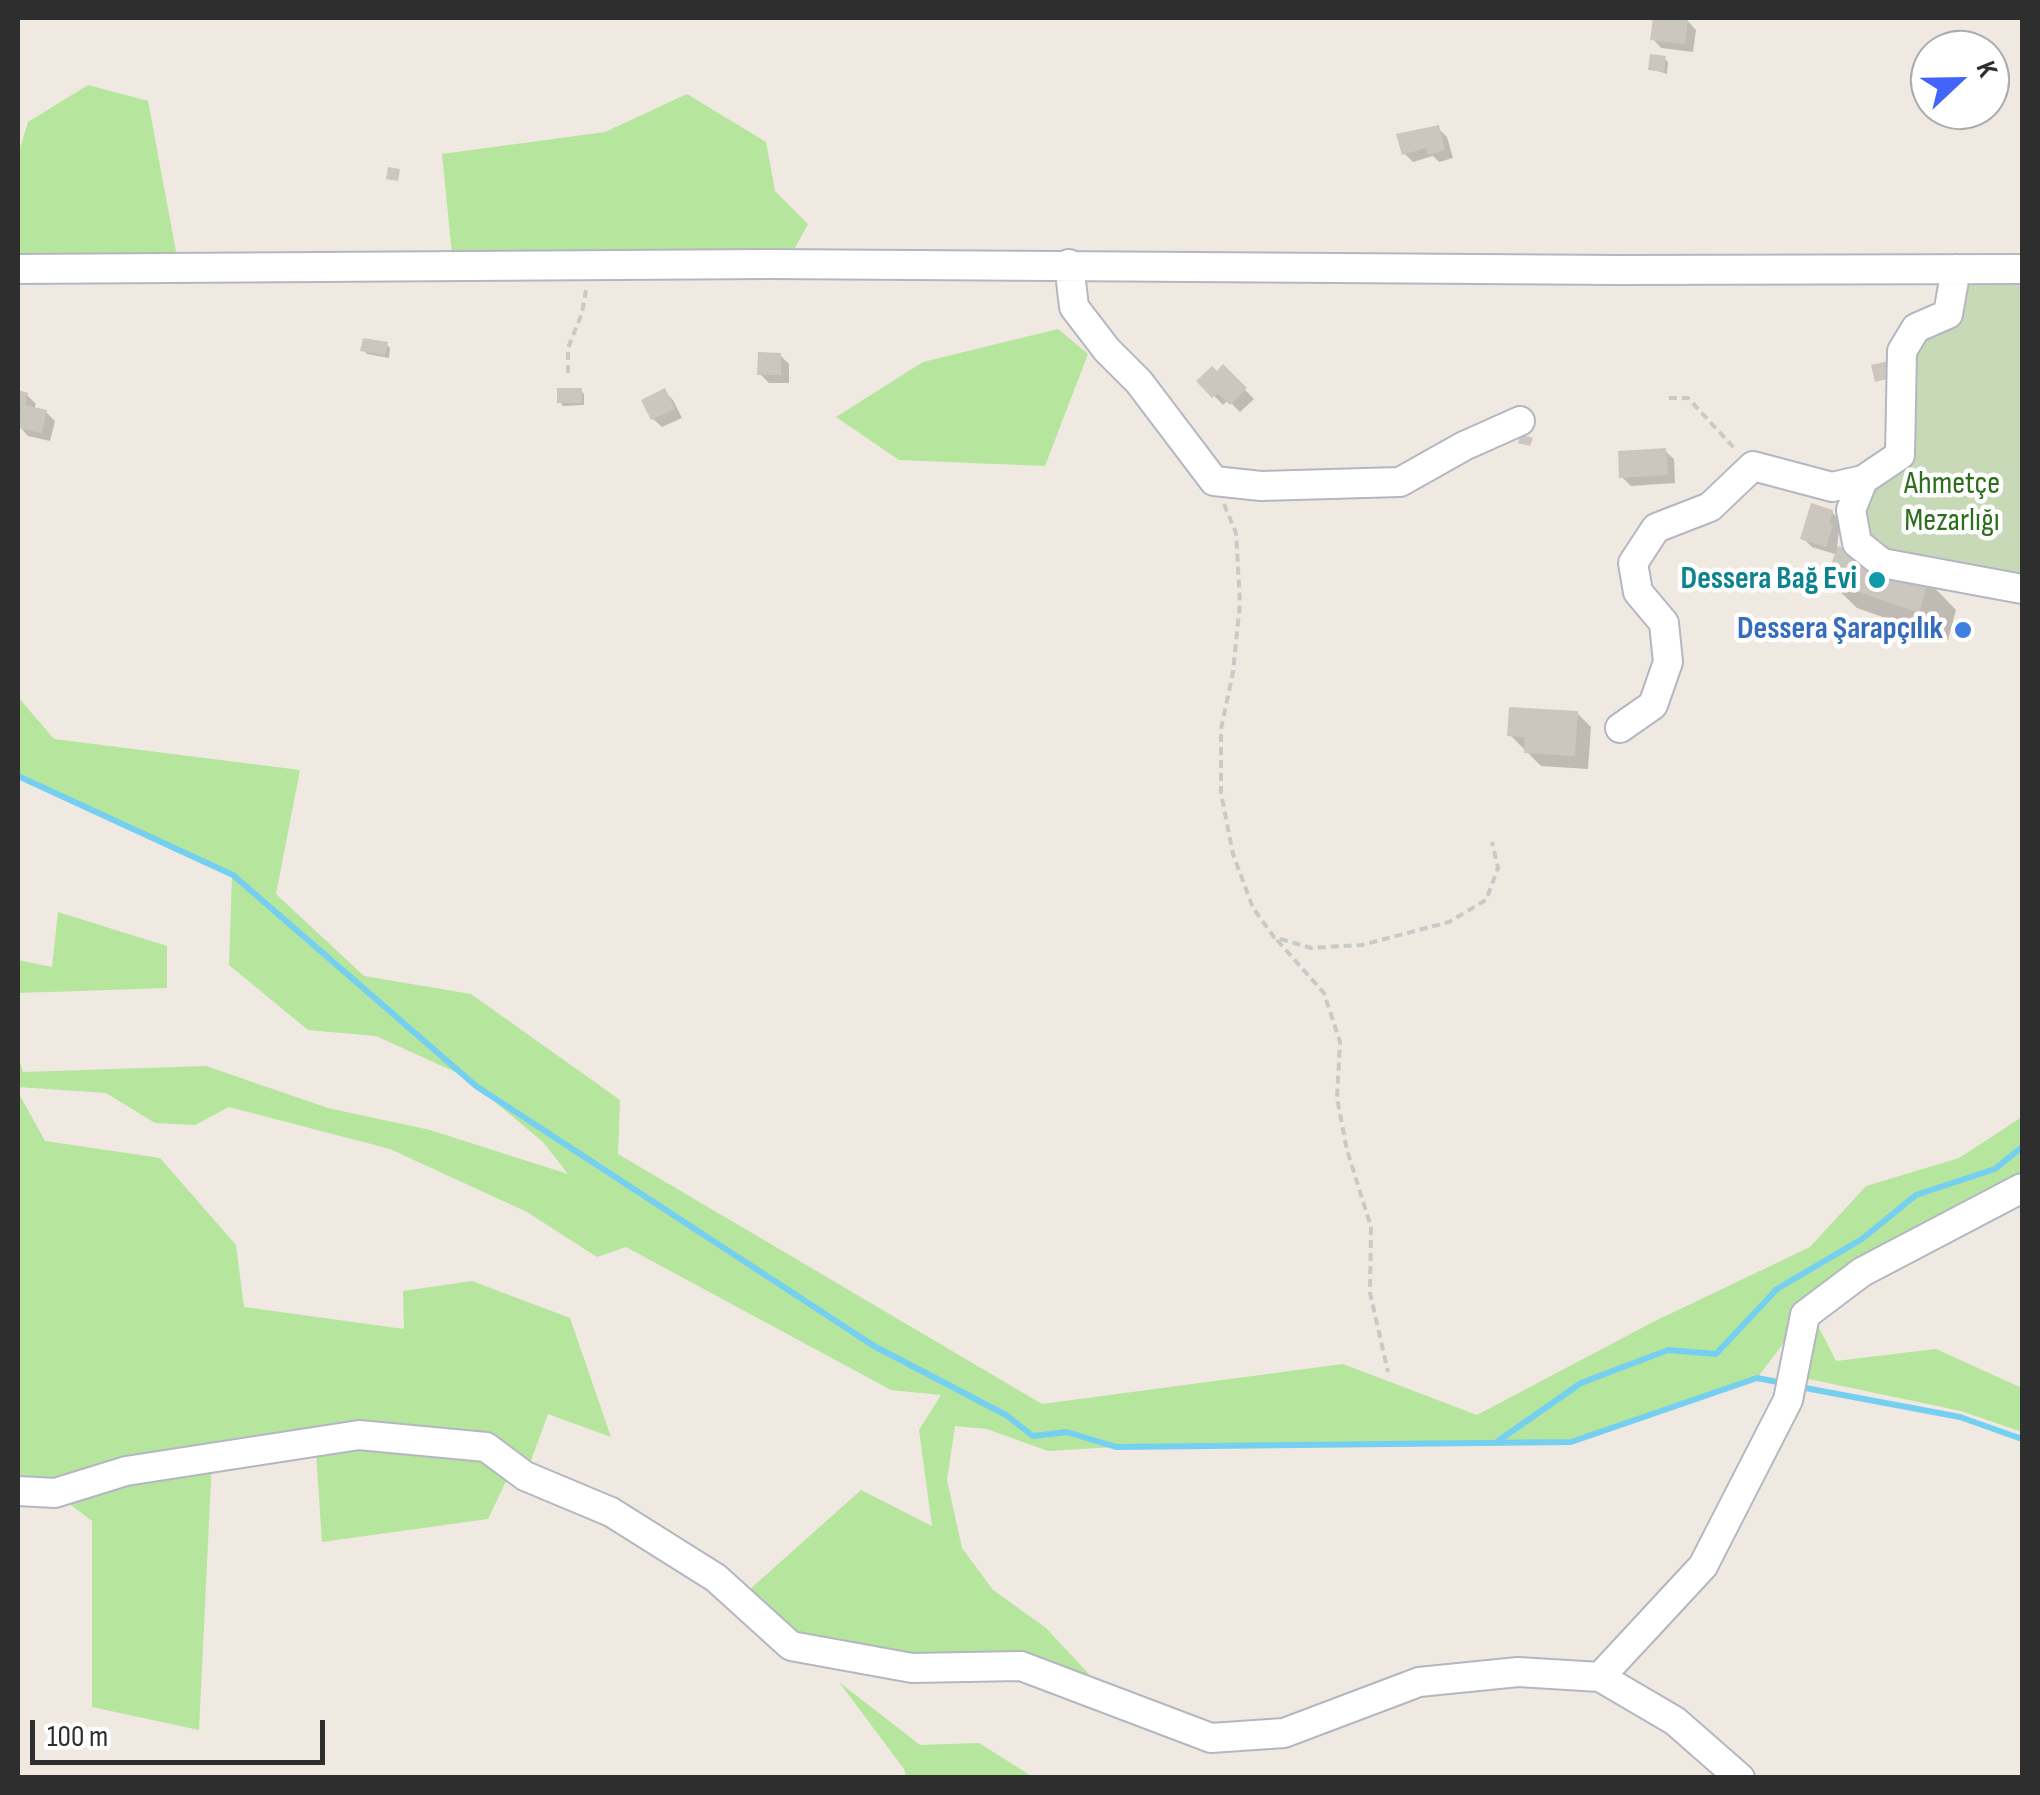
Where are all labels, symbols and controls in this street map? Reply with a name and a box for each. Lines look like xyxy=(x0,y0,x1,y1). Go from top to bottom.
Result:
north arrow xyxy=(1910,30,2010,130)
text: K xyxy=(1969,57,2004,82)
park label: Ahmetçe Mezarlığı xyxy=(1904,466,2000,541)
place label: Dessera Bağ Evi xyxy=(1681,561,1857,599)
marker: Dessera Bağ Evi xyxy=(1866,569,1888,591)
place label: Dessera Şarapçılık xyxy=(1737,611,1943,649)
marker: Dessera Şarapçılık xyxy=(1952,619,1974,641)
scale bar xyxy=(35,1700,330,1762)
text: 100 m xyxy=(47,1719,108,1755)

